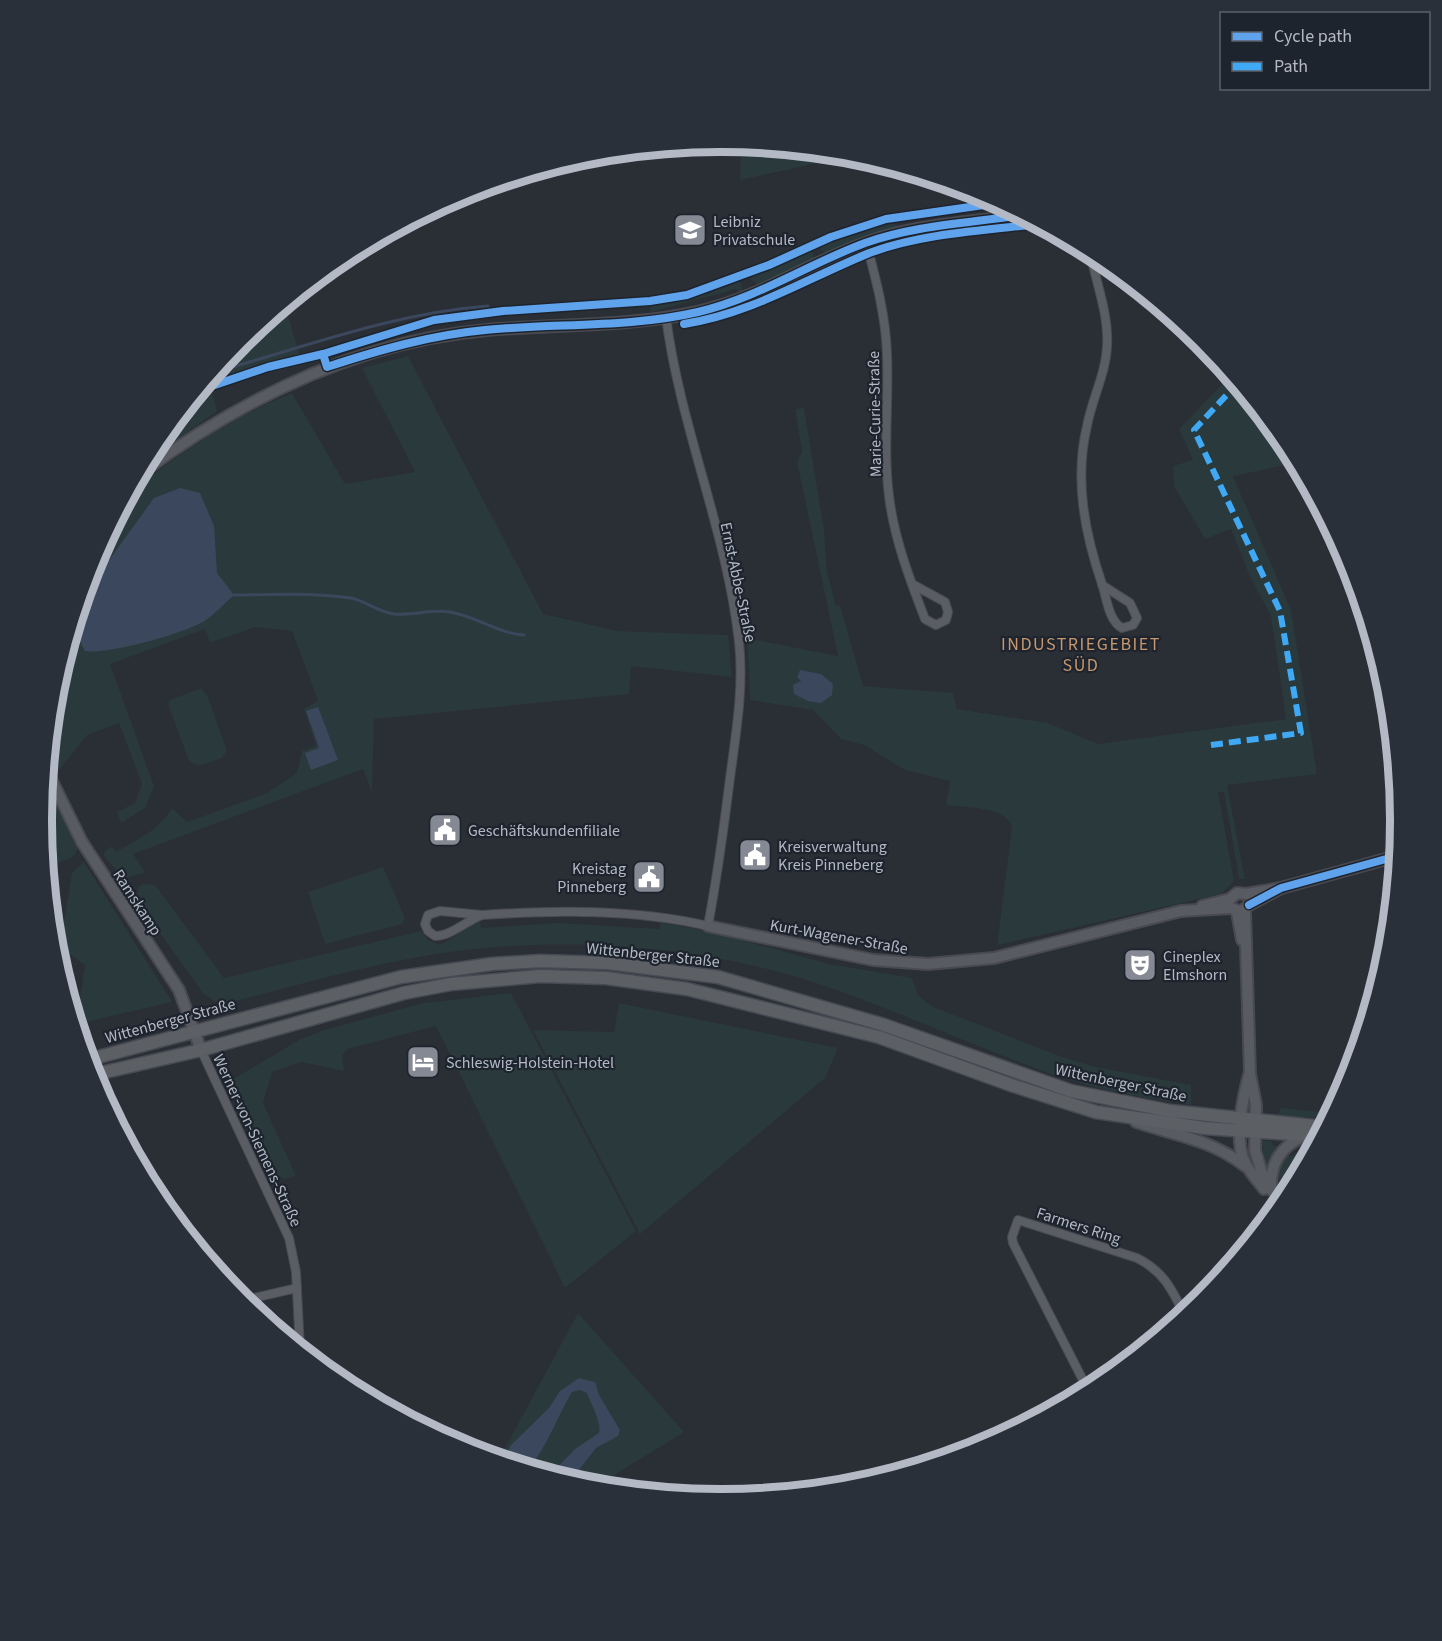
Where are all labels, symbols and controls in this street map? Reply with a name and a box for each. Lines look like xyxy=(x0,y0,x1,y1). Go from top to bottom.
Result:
legend xyxy=(1220,12,1430,90)
text: Cycle path xyxy=(1274,24,1352,49)
text: Path xyxy=(1274,54,1308,79)
place label: Leibniz Privatschule xyxy=(713,211,795,251)
school or university icon: Leibniz Privatschule xyxy=(672,212,708,248)
street label: Marie-Curie-Straße xyxy=(863,351,887,477)
street label: Ernst-Abbe-Straße xyxy=(715,520,762,644)
district label: INDUSTRIEGEBIET SÜD xyxy=(1001,632,1161,678)
public building icon: Geschäftskundenfiliale xyxy=(427,812,463,848)
place label: Geschäftskundenfiliale xyxy=(468,820,620,842)
place label: Kreisverwaltung Kreis Pinneberg xyxy=(778,836,887,876)
public building icon: Kreisverwaltung Kreis Pinneberg xyxy=(737,837,773,873)
place label: Kreistag Pinneberg xyxy=(557,858,626,898)
public building icon: Kreistag Pinneberg xyxy=(631,859,667,895)
street label: Ramskamp xyxy=(107,865,167,940)
street label: Kurt-Wagener-Straße xyxy=(768,914,910,960)
street label: Wittenberger Straße xyxy=(585,937,721,973)
place label: Cineplex Elmshorn xyxy=(1163,946,1227,986)
theatre icon: Cineplex Elmshorn xyxy=(1122,947,1158,983)
street label: Wittenberger Straße xyxy=(103,993,238,1049)
hotel icon: Schleswig-Holstein-Hotel xyxy=(405,1044,441,1080)
street label: Werner-von-Siemens-Straße xyxy=(207,1050,307,1230)
place label: Schleswig-Holstein-Hotel xyxy=(446,1052,614,1074)
street label: Wittenberger Straße xyxy=(1053,1058,1189,1108)
street label: Farmers Ring xyxy=(1034,1202,1124,1250)

